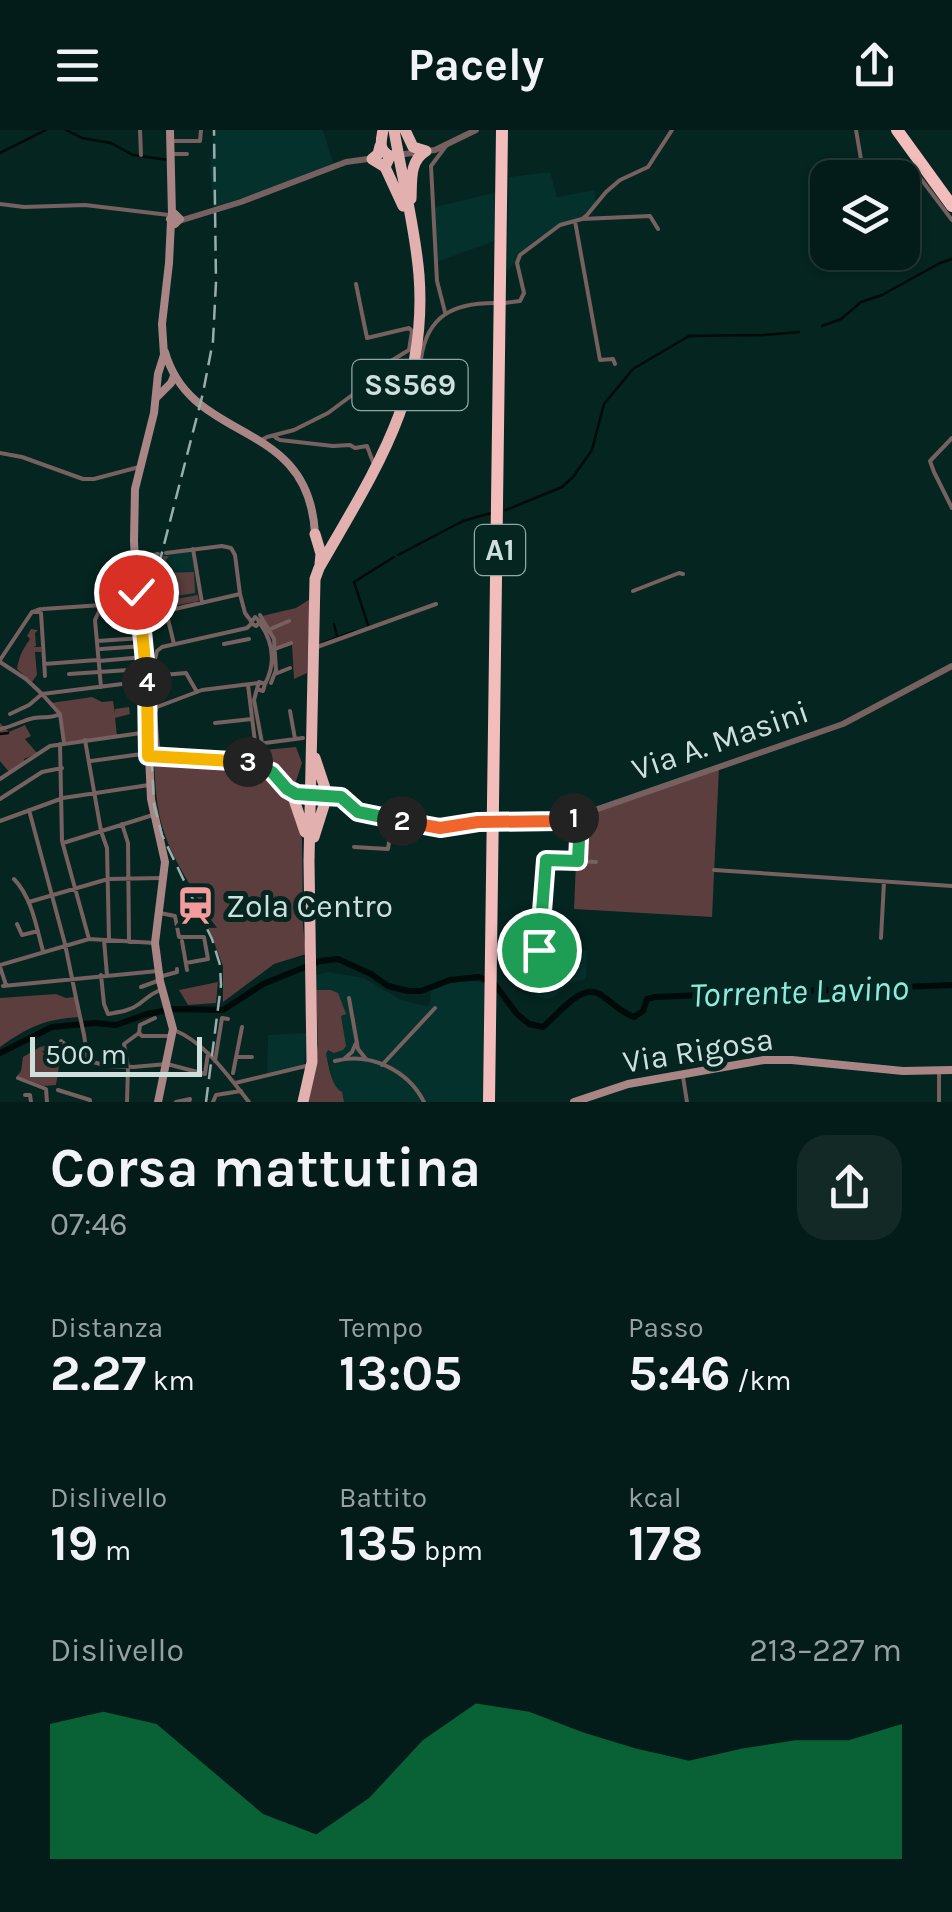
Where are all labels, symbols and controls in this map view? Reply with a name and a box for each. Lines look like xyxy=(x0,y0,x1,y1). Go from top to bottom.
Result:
icon: menu xyxy=(50,38,105,93)
icon: share xyxy=(847,38,902,93)
text: Pacely xyxy=(408,39,544,91)
map controls xyxy=(810,160,920,270)
button: layers xyxy=(810,160,920,270)
road number: SS569 xyxy=(352,360,468,410)
road number: A1 xyxy=(475,525,525,575)
pin xyxy=(94,550,179,635)
icon: check xyxy=(109,565,164,620)
pin: 4 xyxy=(122,657,172,707)
text: 4 xyxy=(139,665,155,698)
street label: Via A. Masini xyxy=(627,693,813,788)
pin: 3 xyxy=(223,737,273,787)
text: 3 xyxy=(239,745,257,778)
pin: 1 xyxy=(549,793,599,843)
pin: 2 xyxy=(377,796,427,846)
text: 1 xyxy=(569,801,579,834)
text: 2 xyxy=(394,804,410,837)
station icon: Zola Centro xyxy=(175,885,217,927)
place label: Zola Centro xyxy=(226,888,393,925)
pin xyxy=(497,908,582,993)
icon: arrive xyxy=(512,923,567,978)
water label: Torrente Lavino xyxy=(689,967,909,1016)
street label: Via Rigosa xyxy=(620,1020,776,1081)
scale bar xyxy=(30,1032,202,1076)
text: 500 m xyxy=(45,1038,127,1071)
button: share xyxy=(797,1135,902,1240)
text: Corsa mattutina xyxy=(50,1136,481,1200)
text: 07:46 xyxy=(50,1206,128,1243)
text: Distanza xyxy=(50,1311,163,1344)
text: Tempo xyxy=(339,1311,423,1344)
text: Passo xyxy=(628,1311,704,1344)
text: 2.27 xyxy=(50,1344,146,1403)
text: 13:05 xyxy=(339,1344,462,1403)
text: 5:46 xyxy=(628,1344,731,1403)
text: km xyxy=(146,1364,195,1397)
text: /km xyxy=(731,1364,791,1397)
text: Dislivello xyxy=(50,1481,167,1514)
text: Battito xyxy=(339,1481,427,1514)
text: kcal xyxy=(628,1481,681,1514)
text: 19 xyxy=(50,1514,98,1573)
text: 135 xyxy=(339,1514,417,1573)
text: 178 xyxy=(628,1514,703,1573)
text: m xyxy=(98,1534,131,1567)
text: bpm xyxy=(417,1534,483,1567)
text: Dislivello xyxy=(50,1632,184,1669)
text: 213–227 m xyxy=(749,1632,902,1669)

